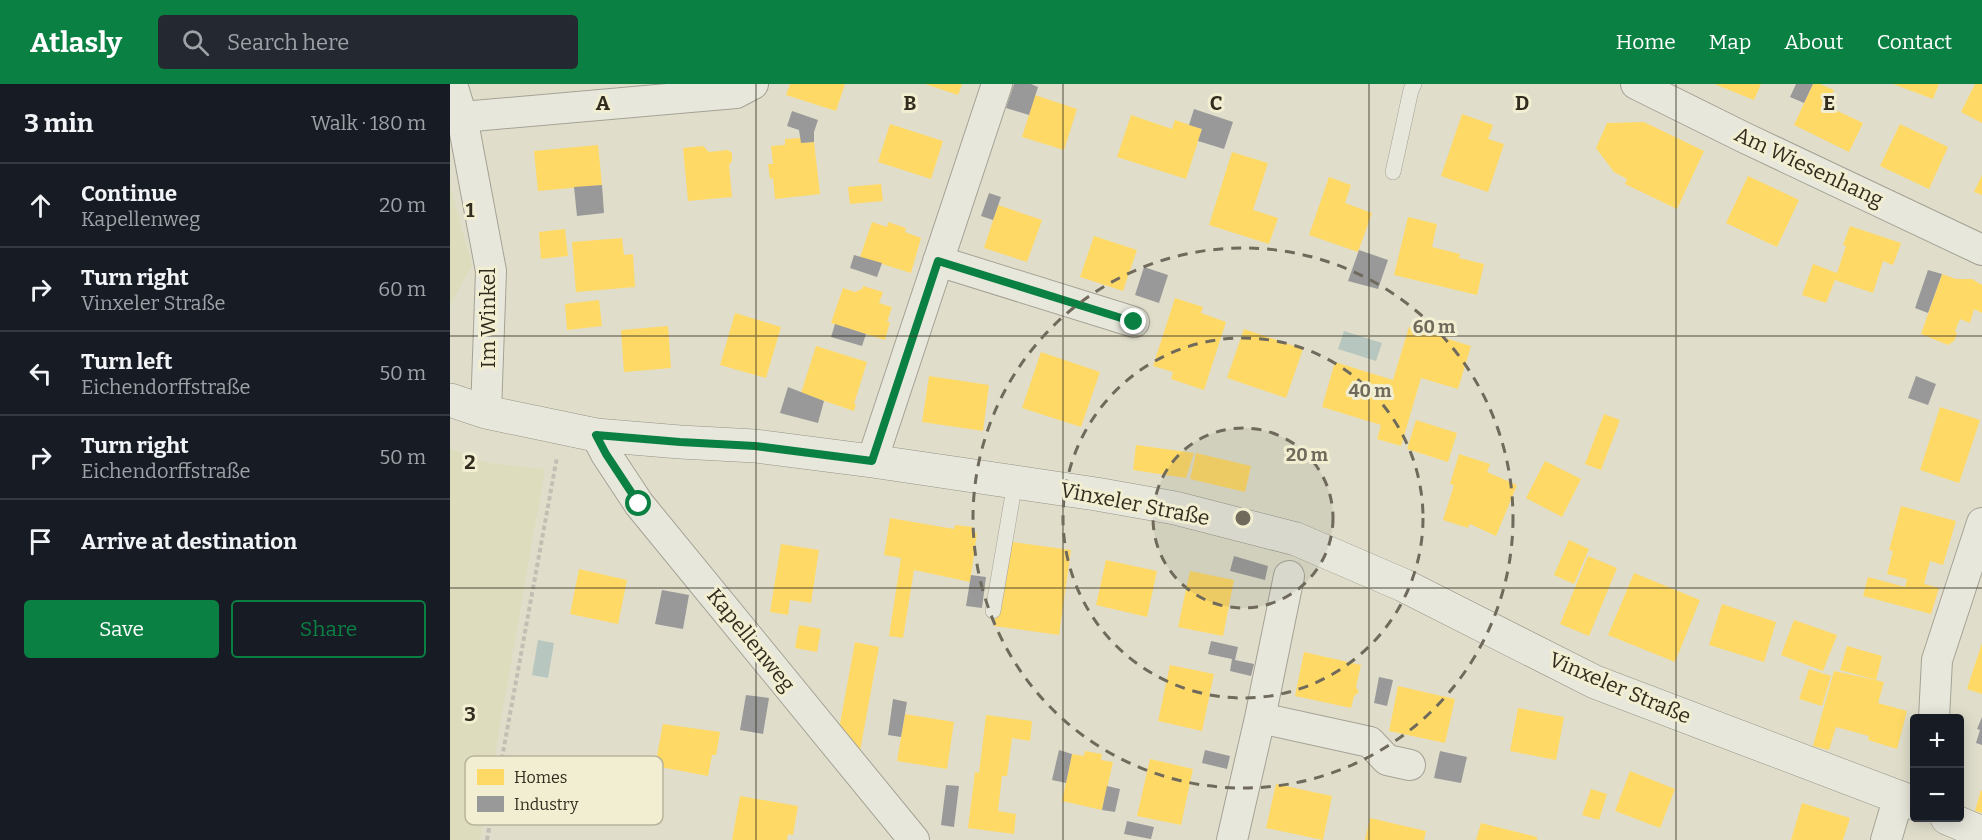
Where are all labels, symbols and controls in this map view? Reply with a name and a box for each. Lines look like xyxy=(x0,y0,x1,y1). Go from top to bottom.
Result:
search box xyxy=(158,15,578,69)
text: Atlasly xyxy=(30,26,122,59)
icon: search xyxy=(179,26,212,59)
text: Search here xyxy=(227,29,349,56)
text: Home xyxy=(1616,29,1676,55)
text: Map xyxy=(1709,29,1751,55)
text: About xyxy=(1784,29,1844,55)
text: Contact xyxy=(1877,29,1952,55)
text: A xyxy=(596,91,611,115)
text: B xyxy=(904,91,917,115)
text: C xyxy=(1210,91,1222,115)
text: D xyxy=(1515,91,1529,115)
text: E xyxy=(1823,91,1835,115)
text: 3 min xyxy=(24,108,93,139)
text: Walk · 180 m xyxy=(311,111,426,135)
street label: Am Wiesenhang xyxy=(1730,121,1888,213)
text: Continue xyxy=(81,180,177,207)
icon: ahead xyxy=(24,189,57,222)
text: 20 m xyxy=(379,193,426,217)
text: 1 xyxy=(466,198,475,222)
text: Kapellenweg xyxy=(81,207,200,231)
text: Turn right xyxy=(81,264,189,291)
street label: Im Winkel xyxy=(475,268,501,368)
icon: right xyxy=(24,273,57,306)
text: 60 m xyxy=(378,277,426,301)
text: Vinxeler Straße xyxy=(81,291,225,315)
route end xyxy=(1120,308,1146,334)
text: 60 m xyxy=(1413,316,1455,338)
text: Turn left xyxy=(81,348,173,375)
icon: left xyxy=(24,357,57,390)
text: 50 m xyxy=(379,361,426,385)
text: Eichendorffstraße xyxy=(81,375,250,399)
text: 40 m xyxy=(1349,380,1391,402)
text: Turn right xyxy=(81,432,189,459)
icon: right xyxy=(24,441,57,474)
text: 20 m xyxy=(1286,444,1328,466)
text: 50 m xyxy=(379,445,426,469)
text: 2 xyxy=(464,450,476,474)
text: Eichendorffstraße xyxy=(81,459,250,483)
street label: Vinxeler Straße xyxy=(1058,477,1212,531)
route start xyxy=(625,490,651,516)
centre of rings xyxy=(1233,508,1253,528)
icon: arrive xyxy=(24,525,57,558)
text: Arrive at destination xyxy=(81,528,297,555)
street label: Kapellenweg xyxy=(701,583,801,697)
button: Save xyxy=(24,600,219,658)
button: Share xyxy=(231,600,426,658)
street label: Vinxeler Straße xyxy=(1545,646,1695,730)
text: 3 xyxy=(464,702,476,726)
map controls xyxy=(1910,714,1964,822)
button: + xyxy=(1910,714,1964,768)
legend xyxy=(465,756,663,825)
text: Homes xyxy=(514,768,567,787)
button: − xyxy=(1910,768,1964,822)
text: Industry xyxy=(514,795,579,814)

